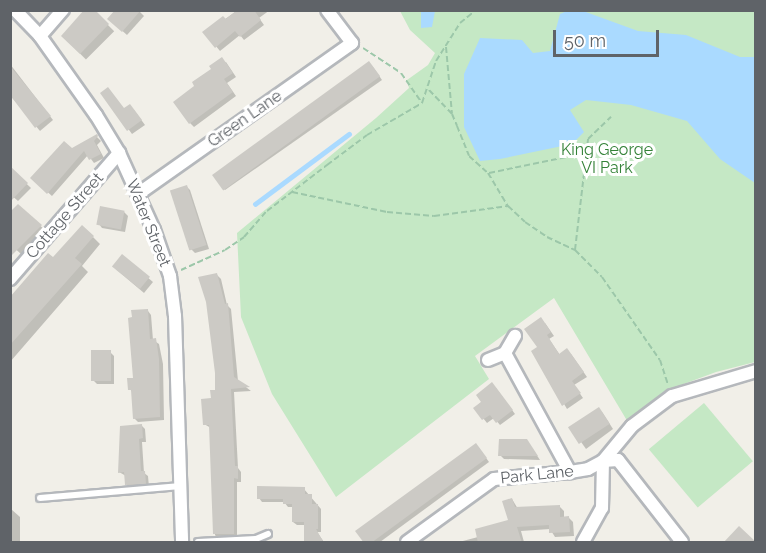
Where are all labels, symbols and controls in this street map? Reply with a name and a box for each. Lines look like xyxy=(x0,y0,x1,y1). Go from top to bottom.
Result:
scale bar xyxy=(556,18,662,56)
text: 50 m xyxy=(564,30,606,51)
street label: Green Lane xyxy=(204,87,286,151)
park label: King George VI Park xyxy=(561,140,653,178)
street label: Cottage Street xyxy=(22,169,108,263)
street label: Water Street xyxy=(122,176,174,270)
street label: Park Lane xyxy=(499,462,575,488)

